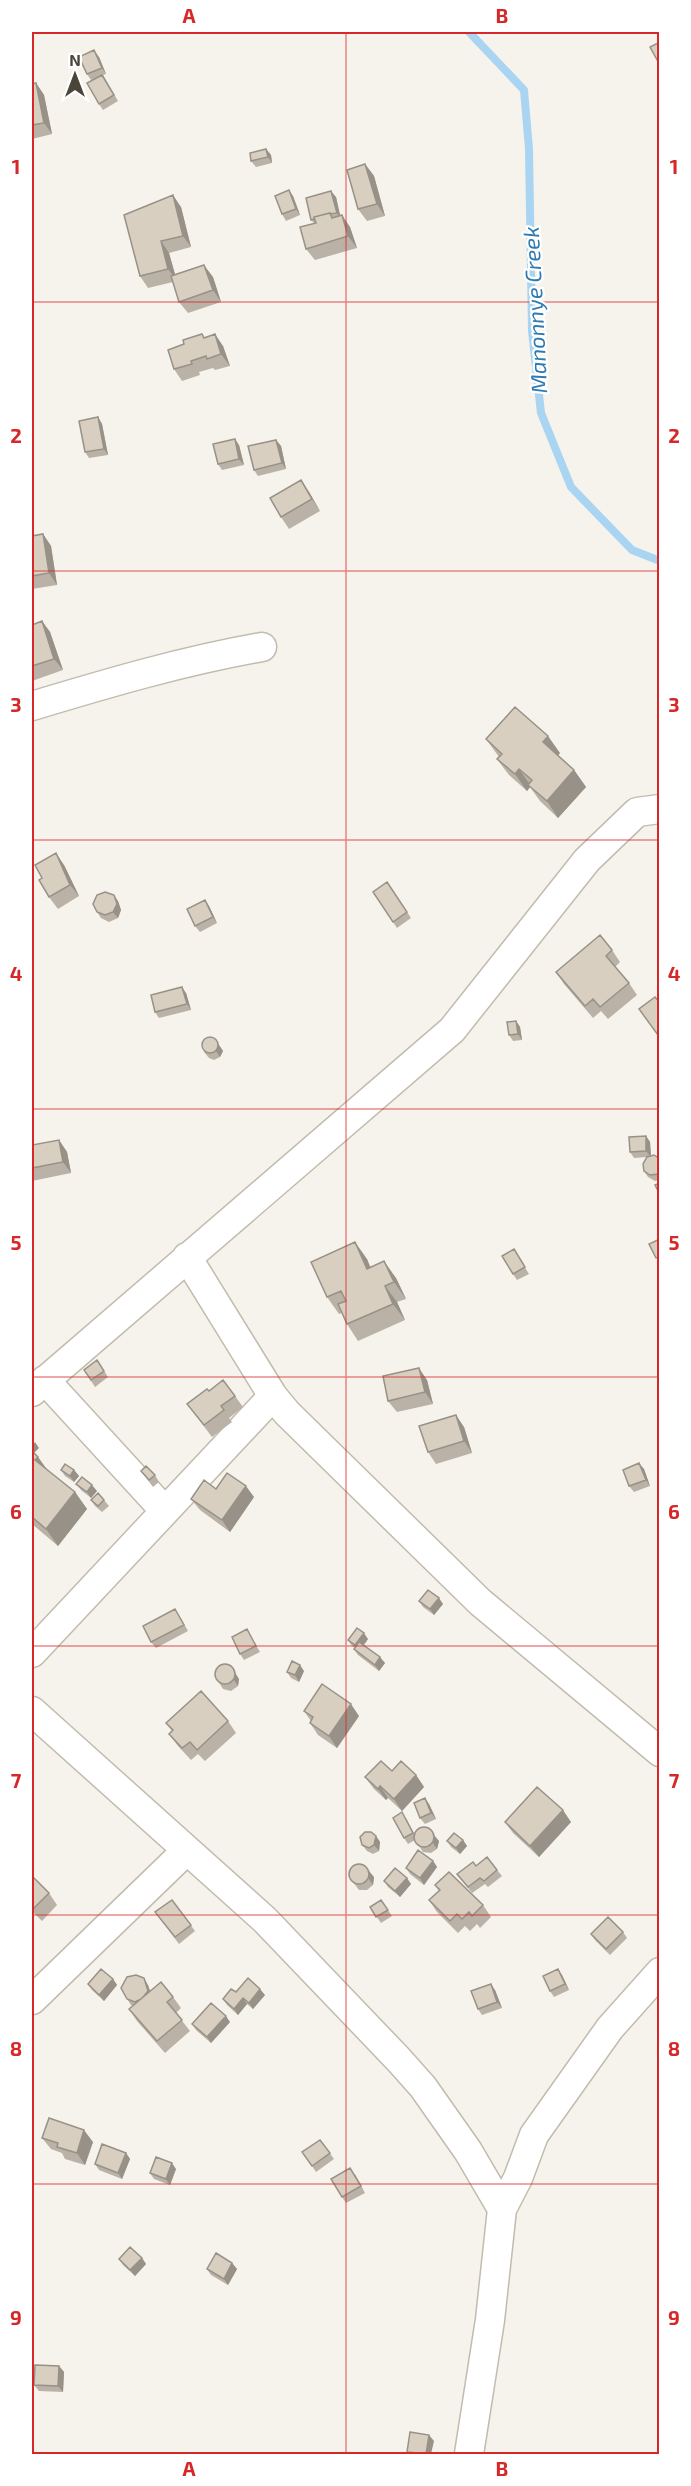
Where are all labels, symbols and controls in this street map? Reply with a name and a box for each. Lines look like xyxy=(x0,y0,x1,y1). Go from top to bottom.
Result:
text: A xyxy=(182,3,196,27)
text: B xyxy=(496,3,508,27)
north arrow xyxy=(45,45,105,105)
text: N xyxy=(69,50,81,69)
text: 1 xyxy=(12,154,20,178)
text: 1 xyxy=(670,154,678,178)
water label: Manonnye Creek xyxy=(517,226,552,394)
text: 2 xyxy=(10,423,22,447)
text: 2 xyxy=(668,423,680,447)
text: 3 xyxy=(10,692,22,716)
text: 3 xyxy=(668,692,680,716)
text: 4 xyxy=(10,961,23,985)
text: 4 xyxy=(668,961,681,985)
text: 5 xyxy=(10,1230,22,1254)
text: 5 xyxy=(668,1230,680,1254)
text: 6 xyxy=(10,1499,22,1523)
text: 6 xyxy=(668,1499,680,1523)
text: 7 xyxy=(11,1768,22,1792)
text: 7 xyxy=(669,1768,680,1792)
text: 8 xyxy=(10,2036,22,2060)
text: 8 xyxy=(668,2036,680,2060)
text: 9 xyxy=(10,2305,22,2329)
text: 9 xyxy=(668,2305,680,2329)
text: A xyxy=(182,2456,196,2480)
text: B xyxy=(496,2456,508,2480)

